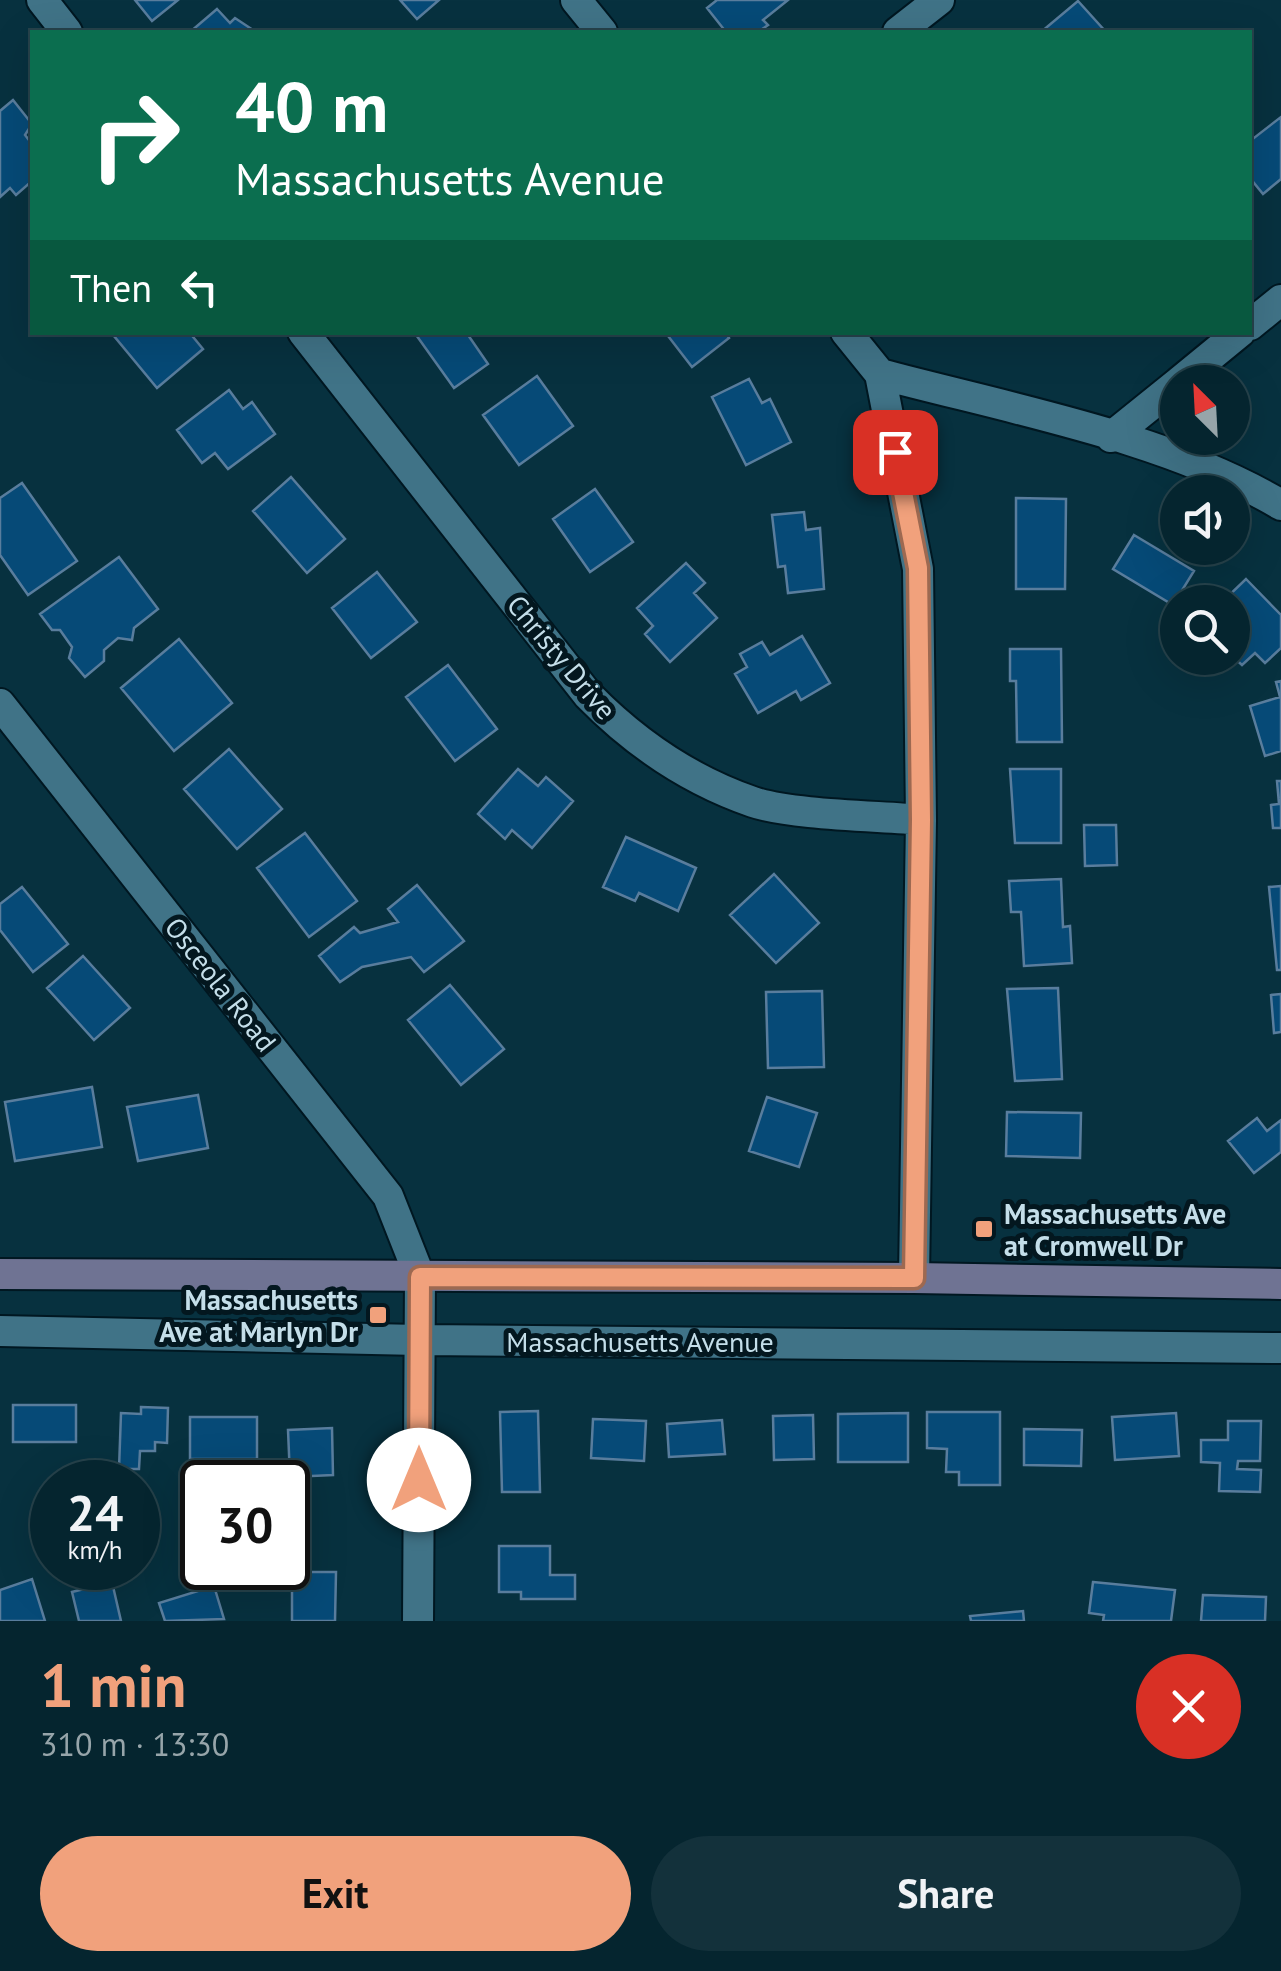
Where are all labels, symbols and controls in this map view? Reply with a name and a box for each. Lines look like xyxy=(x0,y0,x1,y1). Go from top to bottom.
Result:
text: 40 m xyxy=(235,61,388,151)
icon: right xyxy=(70,70,200,200)
text: Massachusetts Avenue xyxy=(235,149,665,207)
icon: left xyxy=(172,260,227,315)
text: Then xyxy=(70,263,152,312)
north arrow xyxy=(1160,365,1250,455)
map controls xyxy=(1160,365,1250,675)
pin xyxy=(853,410,938,495)
icon: arrive xyxy=(868,425,923,480)
button: sound xyxy=(1160,475,1250,565)
button: search xyxy=(1160,585,1250,675)
street label: Christy Drive xyxy=(499,587,625,727)
street label: Osceola Road xyxy=(157,909,285,1059)
place label: Massachusetts Ave at Cromwell Dr xyxy=(1004,1195,1226,1264)
marker: Massachusetts Ave at Cromwell Dr xyxy=(973,1218,995,1240)
place label: Massachusetts Ave at Marlyn Dr xyxy=(159,1281,358,1350)
marker: Massachusetts Ave at Marlyn Dr xyxy=(367,1304,389,1326)
street label: Massachusetts Avenue xyxy=(506,1323,774,1360)
position arrow xyxy=(367,1428,471,1532)
speed limit sign: 30 xyxy=(180,1460,310,1590)
text: 24 xyxy=(67,1480,123,1545)
text: km/h xyxy=(68,1534,122,1566)
text: 1 min xyxy=(40,1646,186,1724)
button: close xyxy=(1136,1654,1241,1759)
text: 310 m · 13:30 xyxy=(40,1723,229,1765)
button: Exit xyxy=(40,1836,631,1951)
button: Share xyxy=(651,1836,1241,1951)

